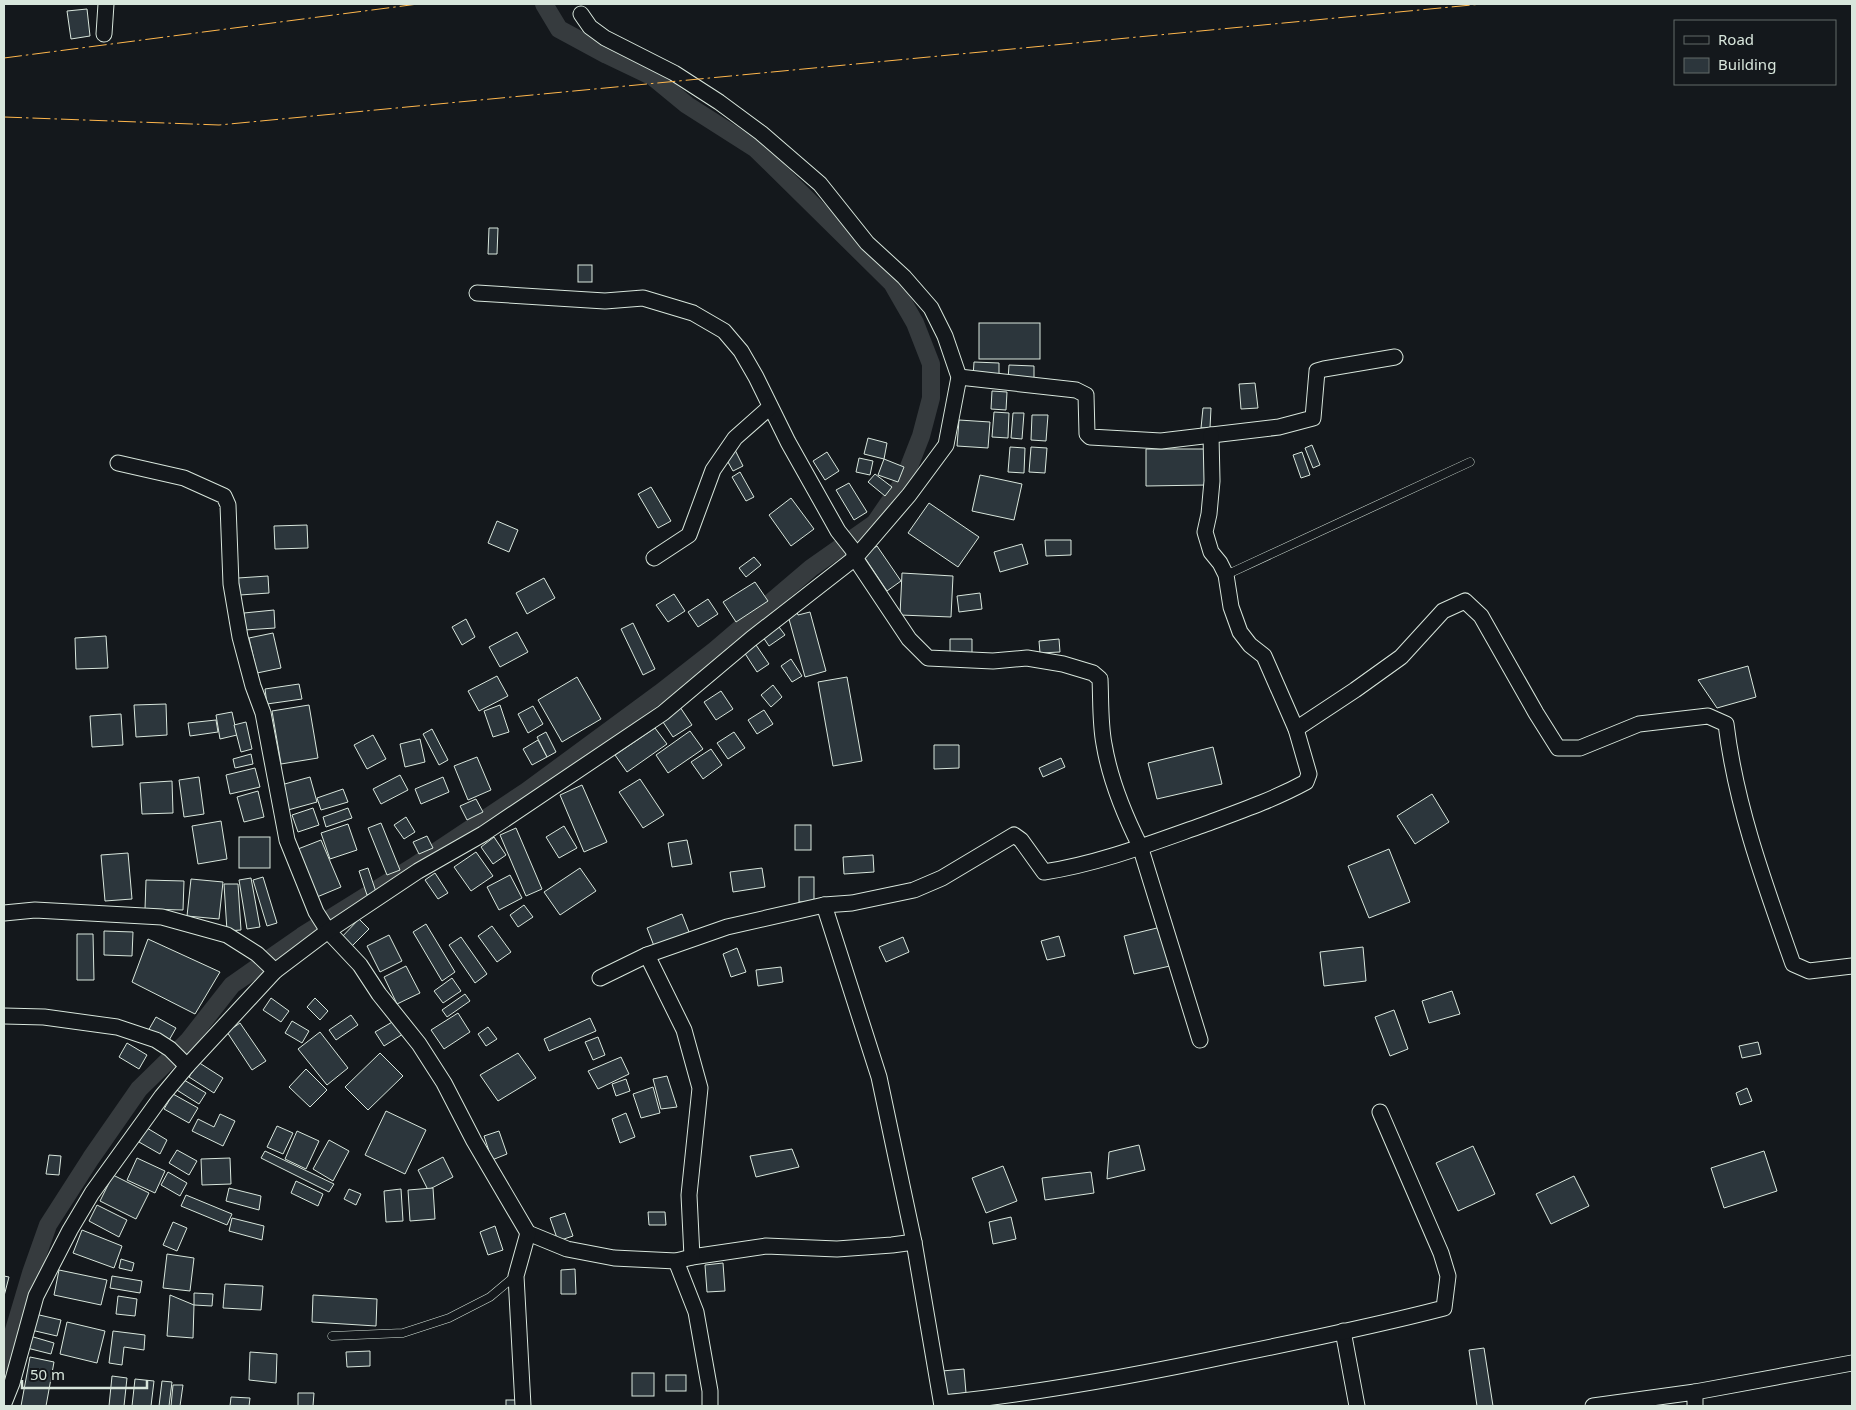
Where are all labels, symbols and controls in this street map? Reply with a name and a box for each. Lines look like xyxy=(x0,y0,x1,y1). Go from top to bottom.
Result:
legend xyxy=(1674,20,1836,85)
text: Road xyxy=(1718,29,1754,49)
text: Building xyxy=(1718,54,1776,74)
scale bar xyxy=(22,1358,148,1390)
text: 50 m xyxy=(30,1364,65,1384)

